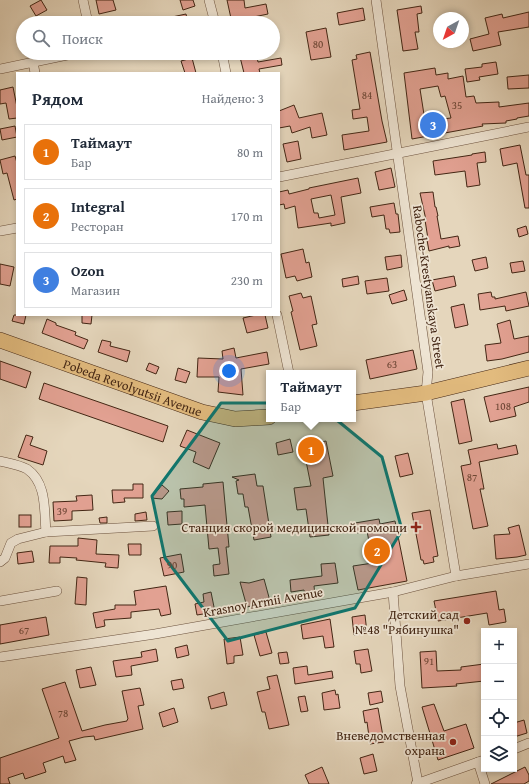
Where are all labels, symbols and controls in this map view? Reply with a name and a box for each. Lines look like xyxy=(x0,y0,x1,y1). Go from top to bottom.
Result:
north arrow xyxy=(433,12,469,48)
search box xyxy=(16,16,280,60)
icon: search xyxy=(30,27,52,49)
text: Поиск xyxy=(62,28,103,49)
house number: 80 xyxy=(313,36,323,52)
text: Рядом xyxy=(32,86,83,111)
house number: 84 xyxy=(362,87,372,103)
text: Найдено: 3 xyxy=(202,89,264,108)
house number: 35 xyxy=(452,97,462,113)
pin: 3 xyxy=(420,110,446,140)
text: Таймаут xyxy=(71,132,132,153)
text: 1 xyxy=(43,143,49,162)
text: 80 m xyxy=(237,143,263,162)
text: Бар xyxy=(71,153,92,172)
text: Integral xyxy=(71,196,125,217)
street label: Raboche-Krestyanskaya Street xyxy=(408,204,450,370)
text: 2 xyxy=(43,207,49,226)
text: 170 m xyxy=(231,207,263,226)
text: Ресторан xyxy=(71,217,124,236)
text: Ozon xyxy=(71,260,104,281)
text: 3 xyxy=(43,271,49,290)
text: 230 m xyxy=(231,271,263,290)
text: Магазин xyxy=(71,281,120,300)
street label: Pobeda Revolyutsii Avenue xyxy=(61,354,205,421)
house number: 63 xyxy=(387,356,397,372)
your location xyxy=(219,361,239,381)
popup xyxy=(266,370,356,422)
text: Таймаут xyxy=(281,376,341,397)
text: Бар xyxy=(281,397,301,416)
house number: 108 xyxy=(495,398,511,414)
pin: 1 xyxy=(298,435,324,465)
house number: 87 xyxy=(467,469,477,485)
house number: 39 xyxy=(57,503,67,519)
place label: Станция скорой медицинской помощи xyxy=(182,518,407,537)
marker: Станция скорой медицинской помощи xyxy=(410,521,422,533)
pin: 2 xyxy=(364,536,390,566)
house number: 90 xyxy=(167,557,177,573)
street label: Krasnoy Armii Avenue xyxy=(202,582,324,622)
place label: Детский сад №48 "Рябинушка" xyxy=(355,605,459,639)
marker: Детский сад №48 "Рябинушка" xyxy=(462,616,472,626)
house number: 67 xyxy=(19,622,29,638)
map controls xyxy=(481,628,517,772)
button: + xyxy=(481,628,517,664)
house number: 91 xyxy=(424,653,434,669)
button: − xyxy=(481,664,517,700)
button: locate xyxy=(481,700,517,736)
house number: 78 xyxy=(58,705,68,721)
place label: Вневедомственная охрана xyxy=(336,726,446,760)
button: layers xyxy=(481,736,517,772)
marker: Вневедомственная охрана xyxy=(448,737,458,747)

